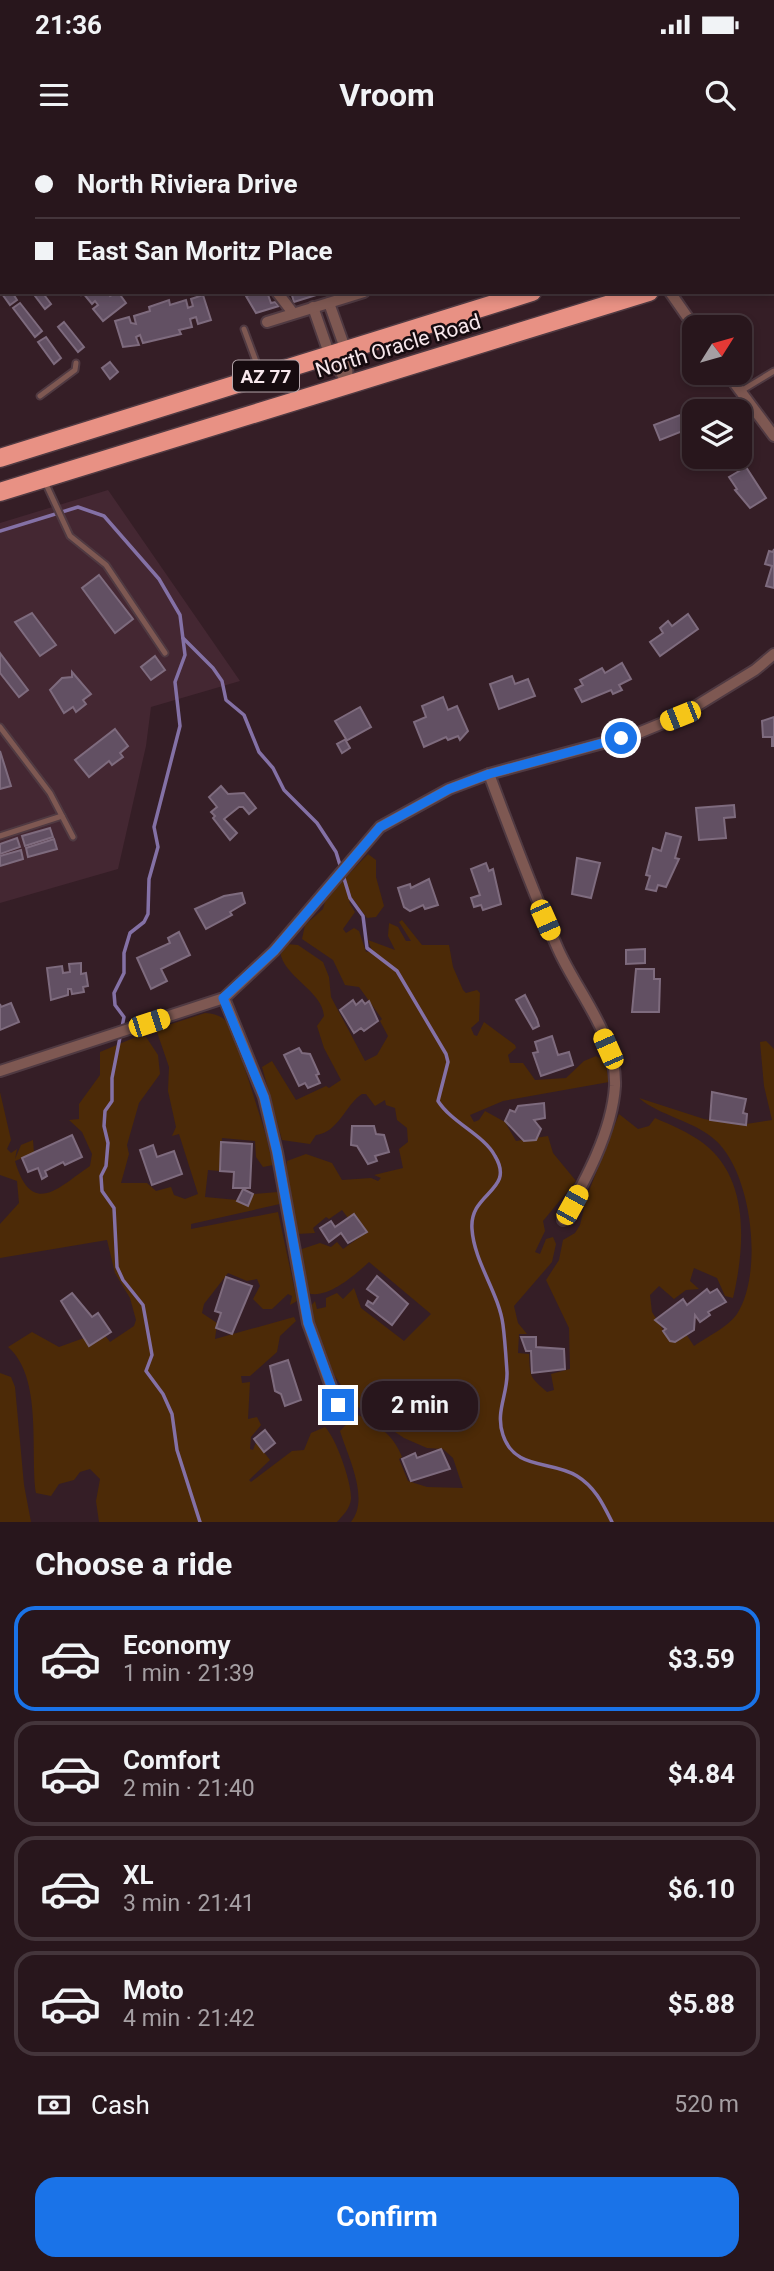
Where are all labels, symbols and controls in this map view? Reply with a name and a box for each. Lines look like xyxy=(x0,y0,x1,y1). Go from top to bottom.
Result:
text: 21:36 xyxy=(35,10,102,40)
icon: menu xyxy=(35,76,73,114)
text: Vroom xyxy=(339,76,435,114)
icon: search xyxy=(701,76,739,114)
text: North Riviera Drive xyxy=(77,169,297,199)
text: East San Moritz Place xyxy=(77,236,333,266)
street label: North Oracle Road xyxy=(313,309,483,383)
north arrow xyxy=(682,315,752,385)
map controls xyxy=(682,315,752,469)
road number: AZ 77 xyxy=(233,360,299,392)
button: layers xyxy=(682,399,752,469)
car xyxy=(657,698,704,734)
route start xyxy=(605,722,637,754)
car xyxy=(527,897,564,943)
car xyxy=(126,1007,173,1039)
car xyxy=(590,1026,627,1072)
car xyxy=(553,1182,592,1228)
callout: 2 min xyxy=(362,1380,478,1430)
route end xyxy=(322,1389,354,1421)
text: 2 min xyxy=(391,1392,449,1419)
text: Choose a ride xyxy=(35,1545,232,1583)
icon: car xyxy=(39,1627,102,1690)
text: Economy xyxy=(123,1630,230,1660)
text: $3.59 xyxy=(668,1644,735,1674)
text: 1 min · 21:39 xyxy=(123,1660,255,1687)
icon: car xyxy=(39,1742,102,1805)
text: Comfort xyxy=(123,1745,220,1775)
text: $4.84 xyxy=(668,1759,735,1789)
text: 2 min · 21:40 xyxy=(123,1775,255,1802)
icon: car xyxy=(39,1857,102,1920)
text: XL xyxy=(123,1860,154,1890)
text: $6.10 xyxy=(668,1874,735,1904)
text: 3 min · 21:41 xyxy=(123,1890,255,1917)
icon: car xyxy=(39,1972,102,2035)
text: Moto xyxy=(123,1975,184,2005)
text: $5.88 xyxy=(668,1989,735,2019)
text: 4 min · 21:42 xyxy=(123,2005,255,2032)
icon: cash xyxy=(35,2086,73,2124)
text: Cash xyxy=(91,2090,150,2120)
text: 520 m xyxy=(674,2091,739,2118)
button: Confirm xyxy=(35,2177,739,2257)

